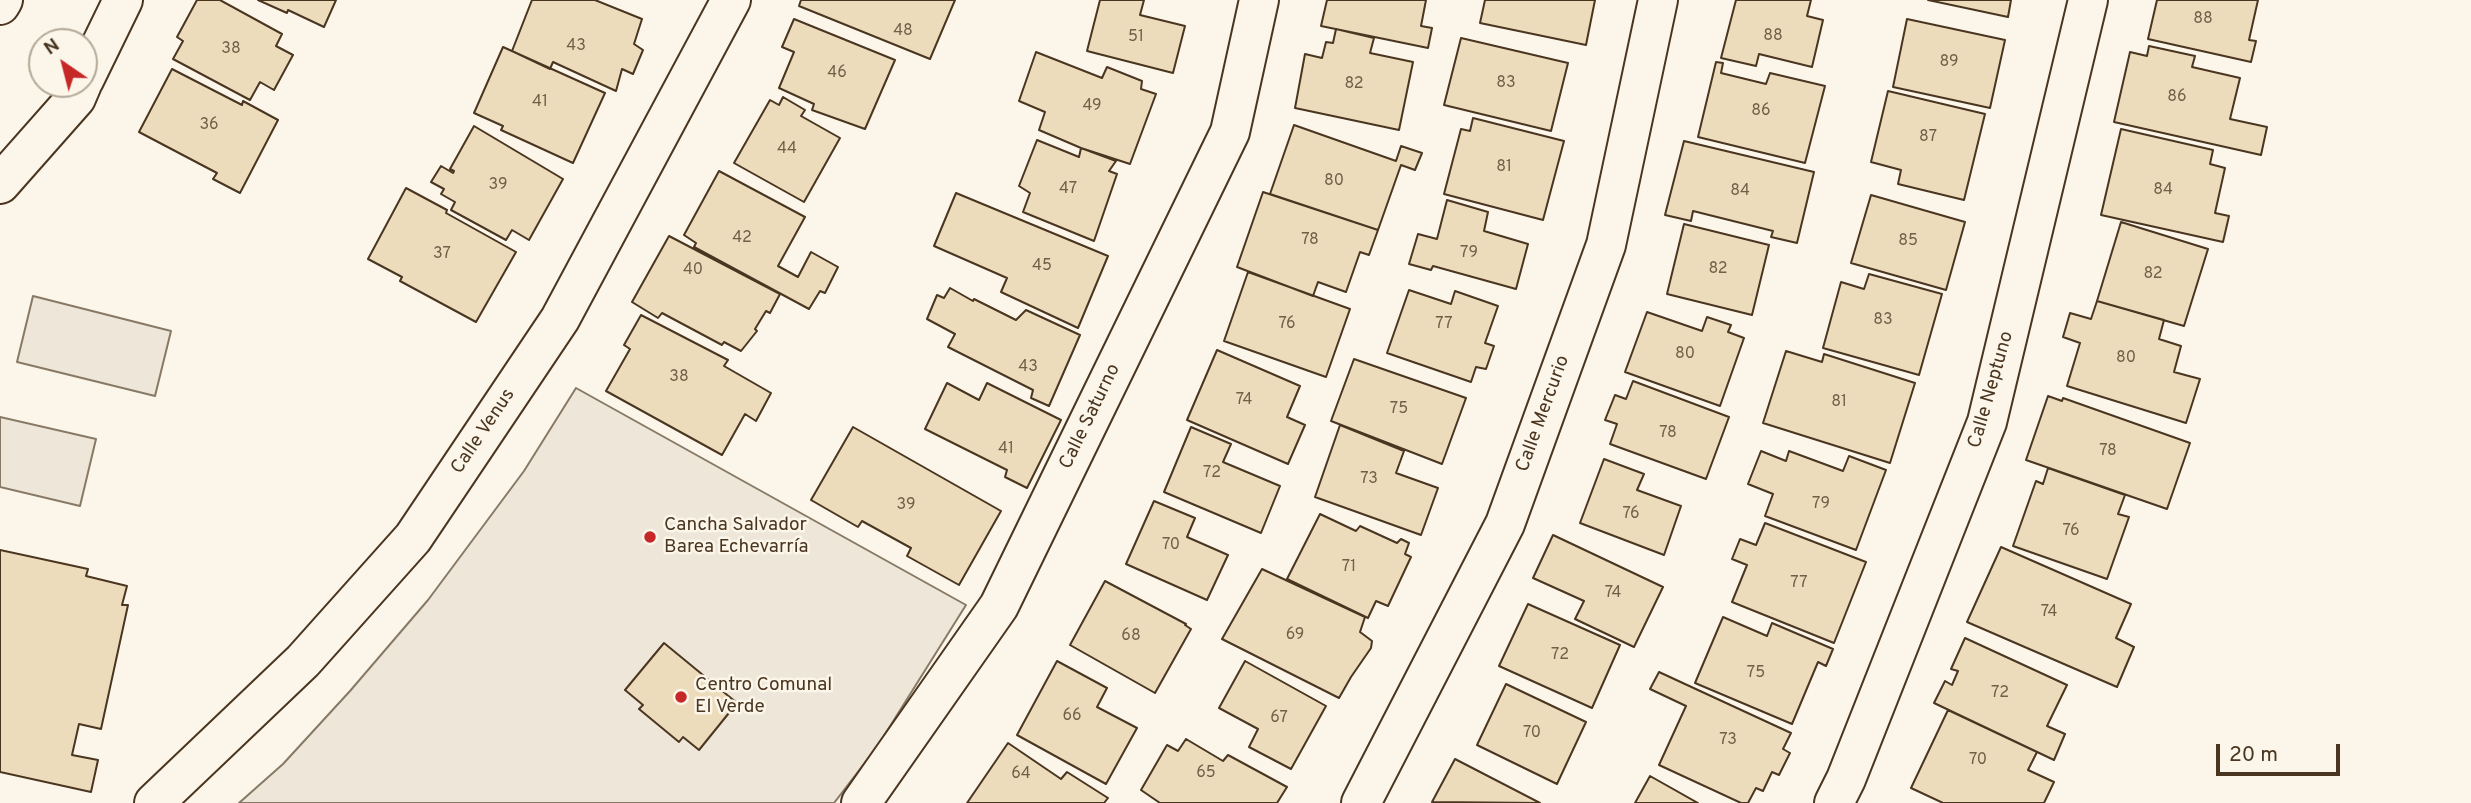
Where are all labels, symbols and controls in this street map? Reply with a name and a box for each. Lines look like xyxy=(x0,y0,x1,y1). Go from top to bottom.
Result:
house number: 88 xyxy=(2193,10,2213,30)
house number: 48 xyxy=(893,22,913,42)
house number: 88 xyxy=(1763,27,1783,47)
north arrow xyxy=(28,28,98,98)
house number: 51 xyxy=(1128,28,1144,48)
text: N xyxy=(40,34,65,61)
house number: 43 xyxy=(566,37,586,57)
house number: 38 xyxy=(221,40,241,60)
house number: 89 xyxy=(1939,53,1959,73)
house number: 46 xyxy=(827,64,847,84)
house number: 83 xyxy=(1496,74,1516,94)
house number: 82 xyxy=(1344,75,1364,95)
house number: 86 xyxy=(2167,88,2187,108)
house number: 41 xyxy=(532,93,548,113)
house number: 49 xyxy=(1082,97,1102,117)
house number: 86 xyxy=(1751,102,1771,122)
house number: 36 xyxy=(199,116,219,136)
house number: 87 xyxy=(1919,128,1937,148)
house number: 44 xyxy=(777,140,797,160)
house number: 81 xyxy=(1496,158,1512,178)
house number: 80 xyxy=(1324,172,1344,192)
house number: 39 xyxy=(489,176,507,196)
house number: 47 xyxy=(1059,180,1077,200)
house number: 84 xyxy=(2153,181,2173,201)
house number: 84 xyxy=(1730,182,1750,202)
house number: 42 xyxy=(732,229,752,249)
house number: 78 xyxy=(1301,231,1319,251)
house number: 85 xyxy=(1898,232,1918,252)
house number: 79 xyxy=(1460,244,1478,264)
house number: 37 xyxy=(433,245,451,265)
house number: 45 xyxy=(1032,257,1052,277)
house number: 82 xyxy=(1708,260,1728,280)
house number: 40 xyxy=(683,261,703,281)
house number: 82 xyxy=(2143,265,2163,285)
house number: 83 xyxy=(1873,311,1893,331)
house number: 76 xyxy=(1278,315,1296,335)
house number: 77 xyxy=(1435,315,1453,335)
street label: Calle Neptuno xyxy=(1964,329,2020,451)
house number: 80 xyxy=(1675,345,1695,365)
house number: 80 xyxy=(2116,349,2136,369)
street label: Calle Mercurio xyxy=(1512,353,1576,475)
house number: 43 xyxy=(1018,358,1038,378)
street label: Calle Saturno xyxy=(1056,361,1126,473)
house number: 38 xyxy=(669,368,689,388)
street label: Calle Venus xyxy=(447,385,521,479)
house number: 74 xyxy=(1236,391,1252,411)
house number: 81 xyxy=(1831,393,1847,413)
house number: 75 xyxy=(1390,400,1408,420)
house number: 78 xyxy=(1659,424,1677,444)
house number: 41 xyxy=(998,440,1014,460)
house number: 78 xyxy=(2099,442,2117,462)
house number: 72 xyxy=(1203,464,1221,484)
house number: 73 xyxy=(1360,470,1378,490)
house number: 79 xyxy=(1812,495,1830,515)
house number: 39 xyxy=(897,496,915,516)
house number: 76 xyxy=(1622,505,1640,525)
place label: Cancha Salvador Barea Echevarría xyxy=(664,515,809,559)
house number: 76 xyxy=(2062,522,2080,542)
marker: Cancha Salvador Barea Echevarría xyxy=(642,529,658,545)
house number: 70 xyxy=(1162,536,1180,556)
house number: 71 xyxy=(1342,558,1356,578)
house number: 77 xyxy=(1790,574,1808,594)
house number: 74 xyxy=(1605,584,1621,604)
house number: 74 xyxy=(2041,603,2057,623)
house number: 69 xyxy=(1286,626,1304,646)
house number: 68 xyxy=(1121,627,1141,647)
house number: 72 xyxy=(1551,646,1569,666)
house number: 75 xyxy=(1747,664,1765,684)
place label: Centro Comunal El Verde xyxy=(695,675,832,719)
house number: 72 xyxy=(1991,684,2009,704)
marker: Centro Comunal El Verde xyxy=(673,689,689,705)
house number: 66 xyxy=(1062,707,1082,727)
house number: 67 xyxy=(1270,709,1288,729)
house number: 70 xyxy=(1523,724,1541,744)
scale bar xyxy=(2219,730,2343,774)
house number: 73 xyxy=(1719,731,1737,751)
text: 20 m xyxy=(2229,742,2278,769)
house number: 70 xyxy=(1969,751,1987,771)
house number: 65 xyxy=(1196,764,1216,784)
house number: 64 xyxy=(1011,765,1031,785)

